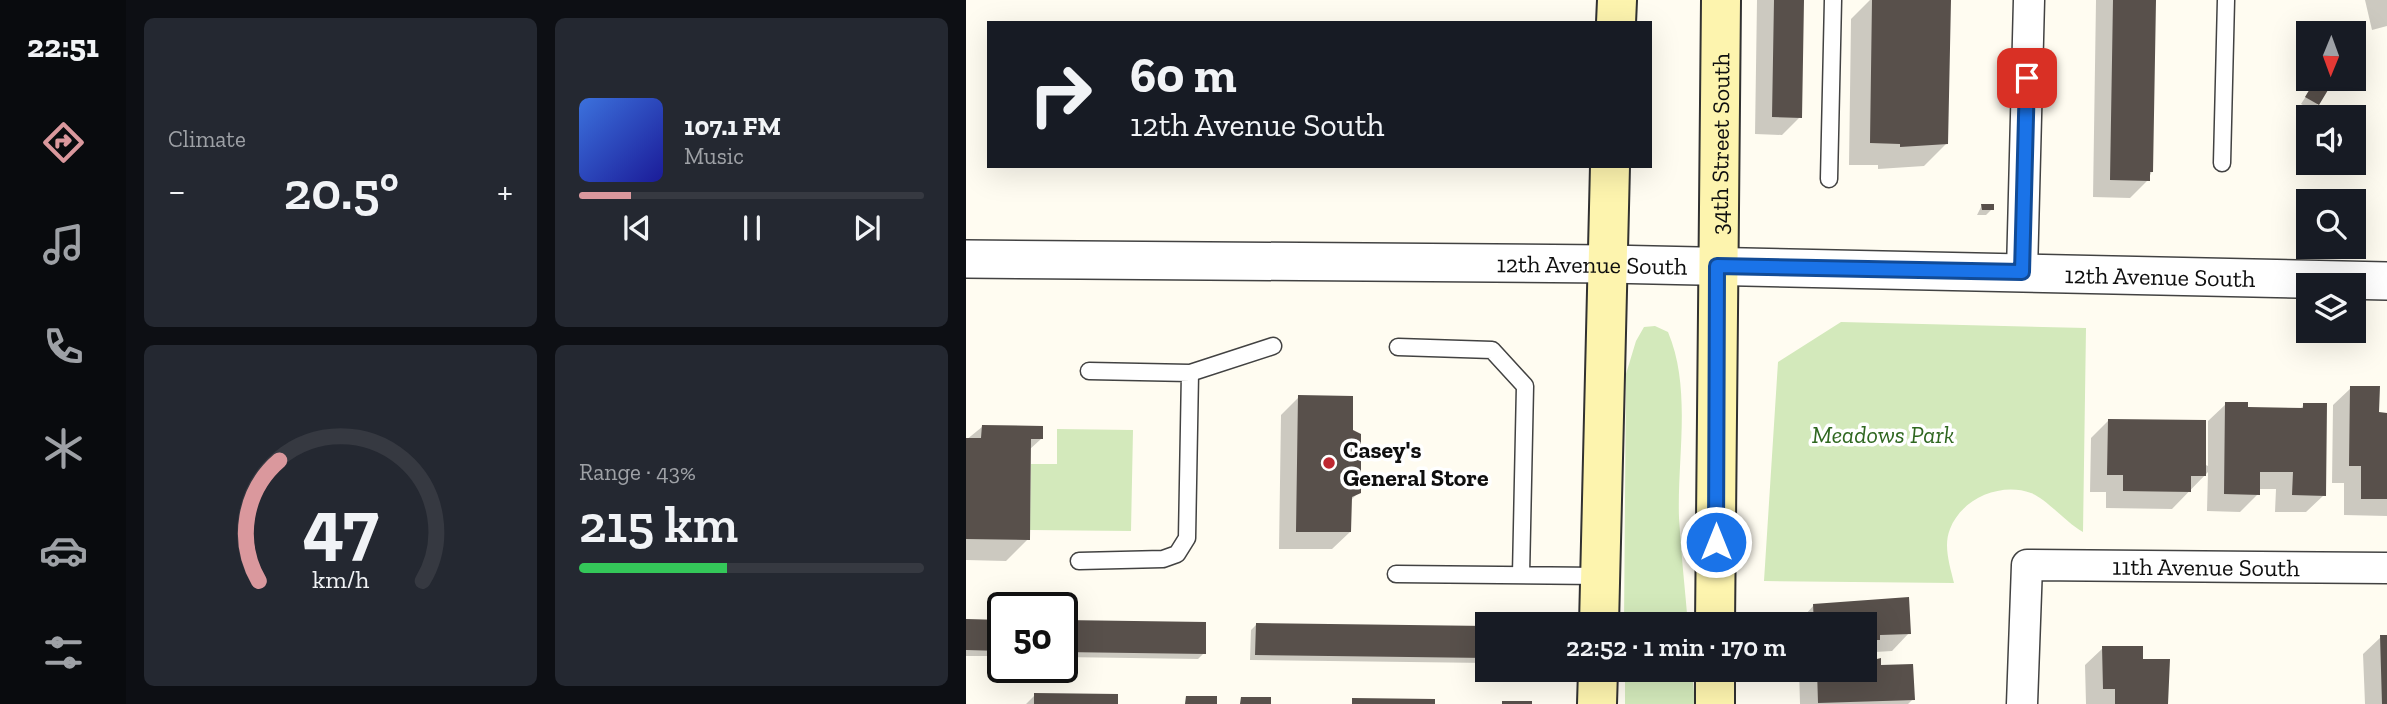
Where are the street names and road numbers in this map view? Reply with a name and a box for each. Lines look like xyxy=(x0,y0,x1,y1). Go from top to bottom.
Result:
street label: 34th Street South xyxy=(1704,52,1735,235)
street label: 12th Avenue South xyxy=(1496,249,1688,280)
street label: 12th Avenue South xyxy=(2064,259,2256,293)
street label: 11th Avenue South xyxy=(2112,551,2300,582)

